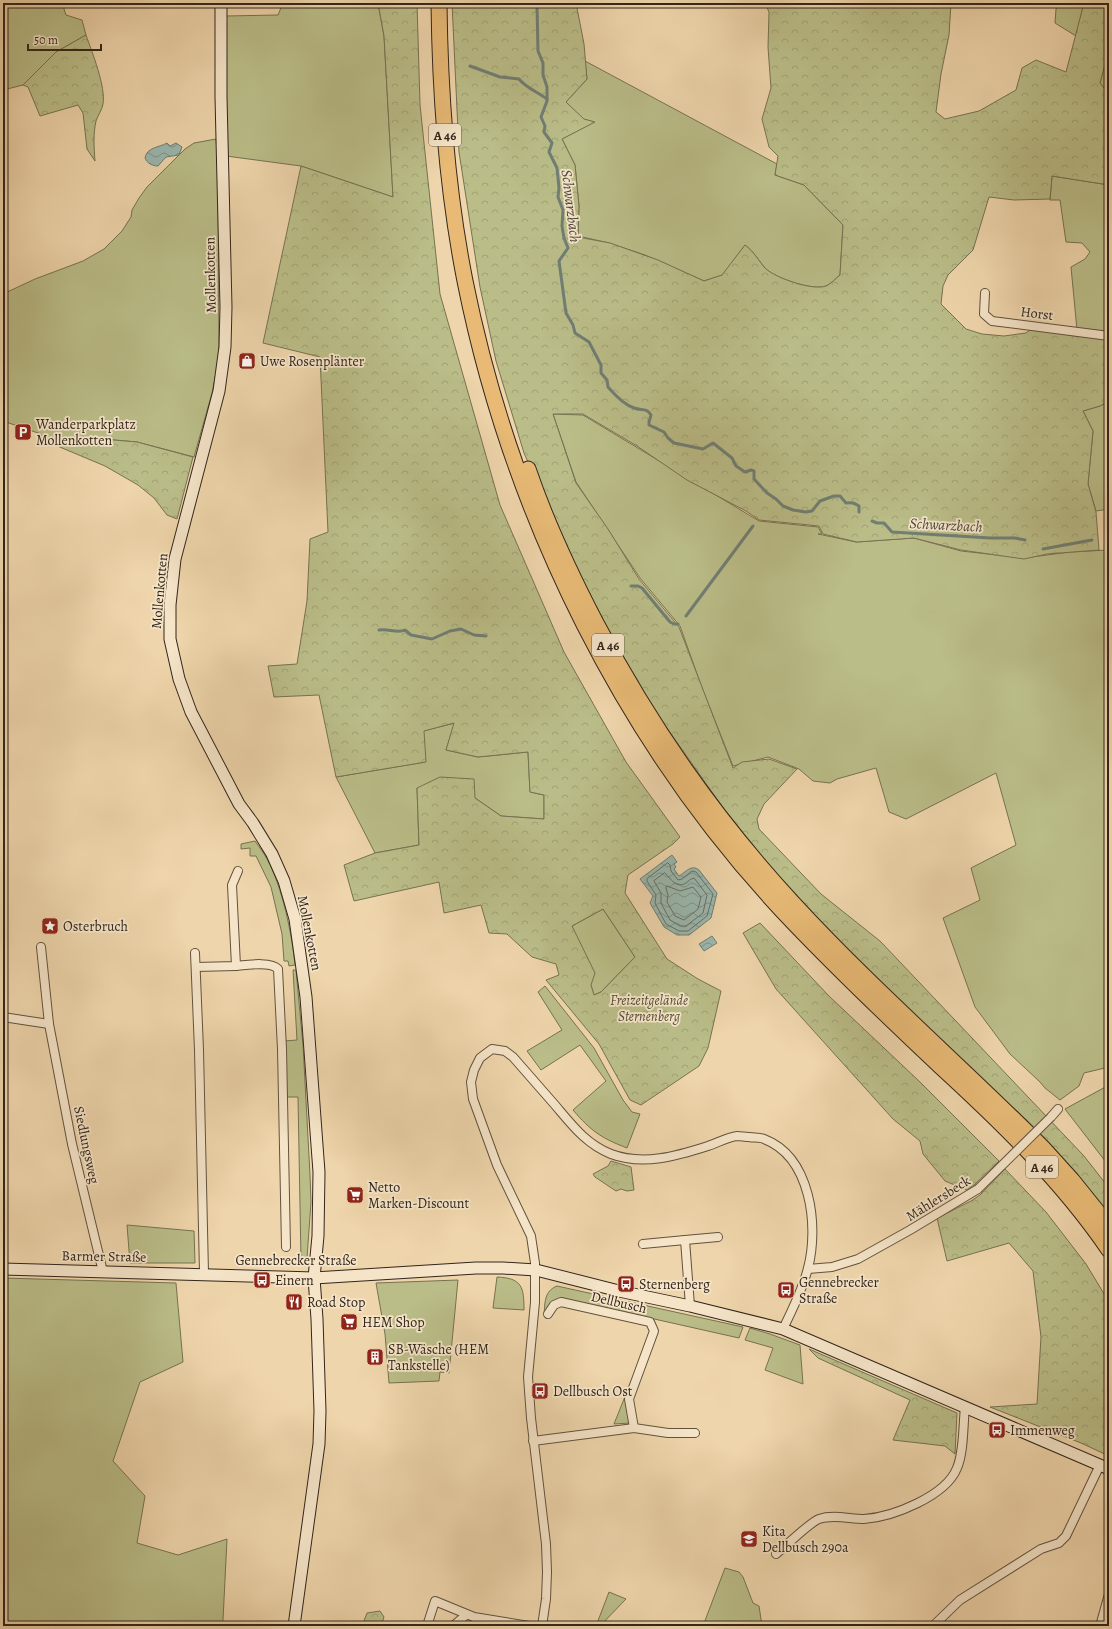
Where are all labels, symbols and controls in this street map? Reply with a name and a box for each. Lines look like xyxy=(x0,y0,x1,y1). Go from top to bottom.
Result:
scale bar xyxy=(28,26,101,52)
text: 50 m xyxy=(34,32,58,48)
road number: A 46 xyxy=(429,124,461,146)
water label: Schwarzbach xyxy=(557,168,585,244)
street label: Mollenkotten xyxy=(200,236,221,313)
street label: Horst xyxy=(1019,302,1055,325)
shop icon: Uwe Rosenplänter xyxy=(237,351,257,371)
place label: Uwe Rosenplänter xyxy=(260,352,365,371)
place label: Wanderparkplatz Mollenkotten xyxy=(35,415,136,450)
parking icon: Wanderparkplatz Mollenkotten xyxy=(13,422,33,442)
water label: Schwarzbach xyxy=(909,513,983,537)
street label: Mollenkotten xyxy=(147,552,172,630)
road number: A 46 xyxy=(592,634,624,656)
street label: Mollenkotten xyxy=(293,894,326,973)
place icon: Osterbruch xyxy=(40,916,60,936)
place label: Osterbruch xyxy=(63,917,129,936)
park label: Freizeitgelände Sternenberg xyxy=(610,991,688,1026)
street label: Siedlungsweg xyxy=(69,1104,104,1186)
road number: A 46 xyxy=(1026,1156,1058,1178)
street label: Mählersbeck xyxy=(902,1171,974,1226)
place label: Netto Marken-Discount xyxy=(368,1178,469,1213)
supermarket icon: Netto Marken-Discount xyxy=(345,1185,365,1205)
street label: Barmer Straße xyxy=(62,1246,146,1267)
street label: Gennebrecker Straße xyxy=(236,1251,356,1270)
bus stop icon: Einern xyxy=(252,1270,272,1290)
place label: Einern xyxy=(275,1271,314,1290)
place label: Gennebrecker Straße xyxy=(799,1273,879,1308)
bus stop icon: Sternenberg xyxy=(616,1274,636,1294)
place label: Sternenberg xyxy=(639,1275,710,1294)
bus stop icon: Gennebrecker Straße xyxy=(776,1280,796,1300)
street label: Dellbusch xyxy=(589,1287,649,1318)
restaurant icon: Road Stop xyxy=(284,1292,304,1312)
place label: Road Stop xyxy=(307,1293,365,1312)
supermarket icon: HEM Shop xyxy=(339,1312,359,1332)
place label: HEM Shop xyxy=(362,1313,425,1332)
place label: SB-Wäsche (HEM Tankstelle) xyxy=(388,1340,489,1375)
building icon: SB-Wäsche (HEM Tankstelle) xyxy=(365,1347,385,1367)
bus stop icon: Dellbusch Ost xyxy=(530,1381,550,1401)
place label: Dellbusch Ost xyxy=(553,1382,633,1401)
bus stop icon: Immenweg xyxy=(987,1420,1007,1440)
place label: Immenweg xyxy=(1010,1421,1075,1440)
place label: Kita Dellbusch 290a xyxy=(762,1522,849,1557)
school or university icon: Kita Dellbusch 290a xyxy=(739,1529,759,1549)

